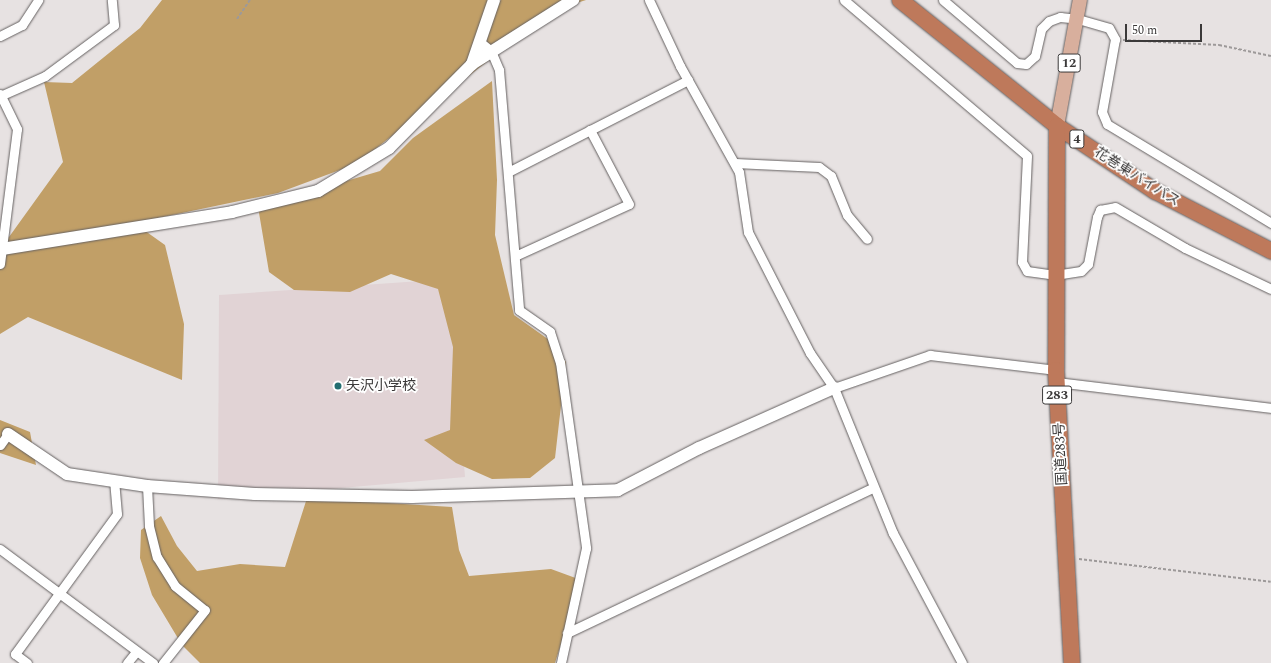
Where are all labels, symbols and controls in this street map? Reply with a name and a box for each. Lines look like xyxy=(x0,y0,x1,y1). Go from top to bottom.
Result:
scale bar xyxy=(1127,16,1204,42)
text: 50 m xyxy=(1132,21,1157,40)
road number: 12 xyxy=(1057,52,1081,74)
road number: 4 xyxy=(1069,128,1085,150)
street label: 花巻東バイパス xyxy=(1091,144,1183,210)
place label: 矢沢小学校 xyxy=(346,378,416,394)
marker: 矢沢小学校 xyxy=(333,381,343,391)
road number: 283 xyxy=(1042,384,1072,406)
street label: 国道283号 xyxy=(1051,422,1071,486)

